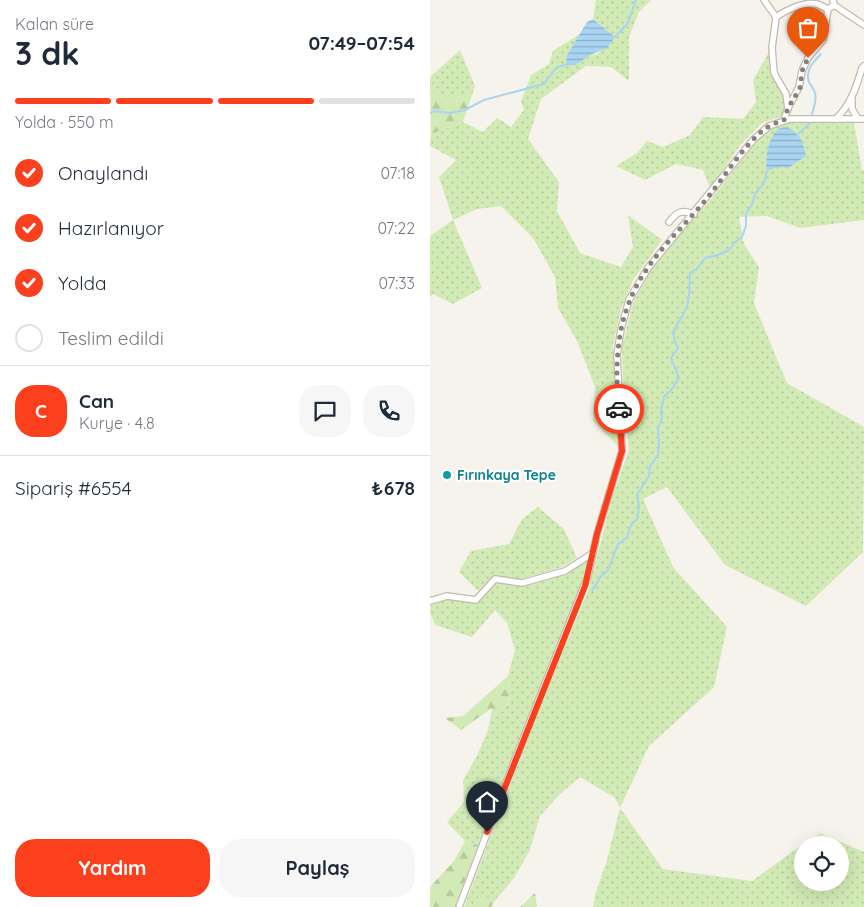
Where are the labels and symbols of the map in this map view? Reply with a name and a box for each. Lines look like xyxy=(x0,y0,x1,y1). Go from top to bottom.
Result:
pin xyxy=(787,7,829,58)
courier xyxy=(594,384,644,434)
place label: Fırınkaya Tepe xyxy=(457,466,556,484)
marker: Fırınkaya Tepe xyxy=(441,469,453,481)
pin xyxy=(466,781,508,832)

